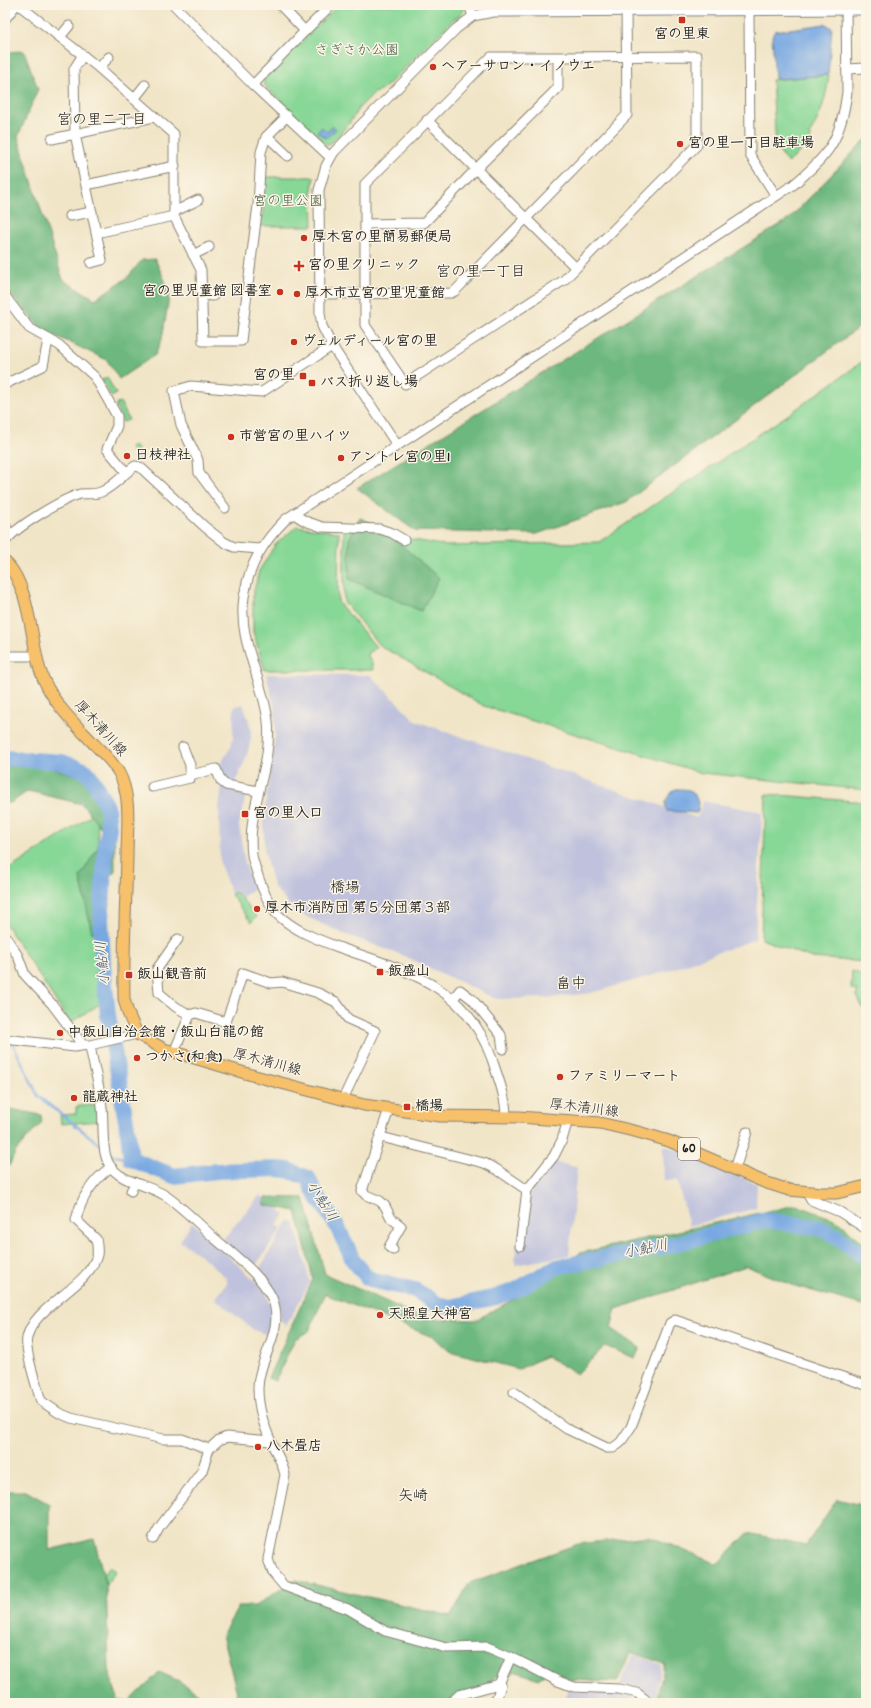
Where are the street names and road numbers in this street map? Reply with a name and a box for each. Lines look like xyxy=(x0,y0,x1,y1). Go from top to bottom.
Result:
street label: 厚木清川線 xyxy=(69,696,131,762)
street label: 厚木清川線 xyxy=(231,1044,303,1082)
street label: 厚木清川線 xyxy=(548,1095,620,1123)
road number: 60 xyxy=(678,1138,700,1160)

